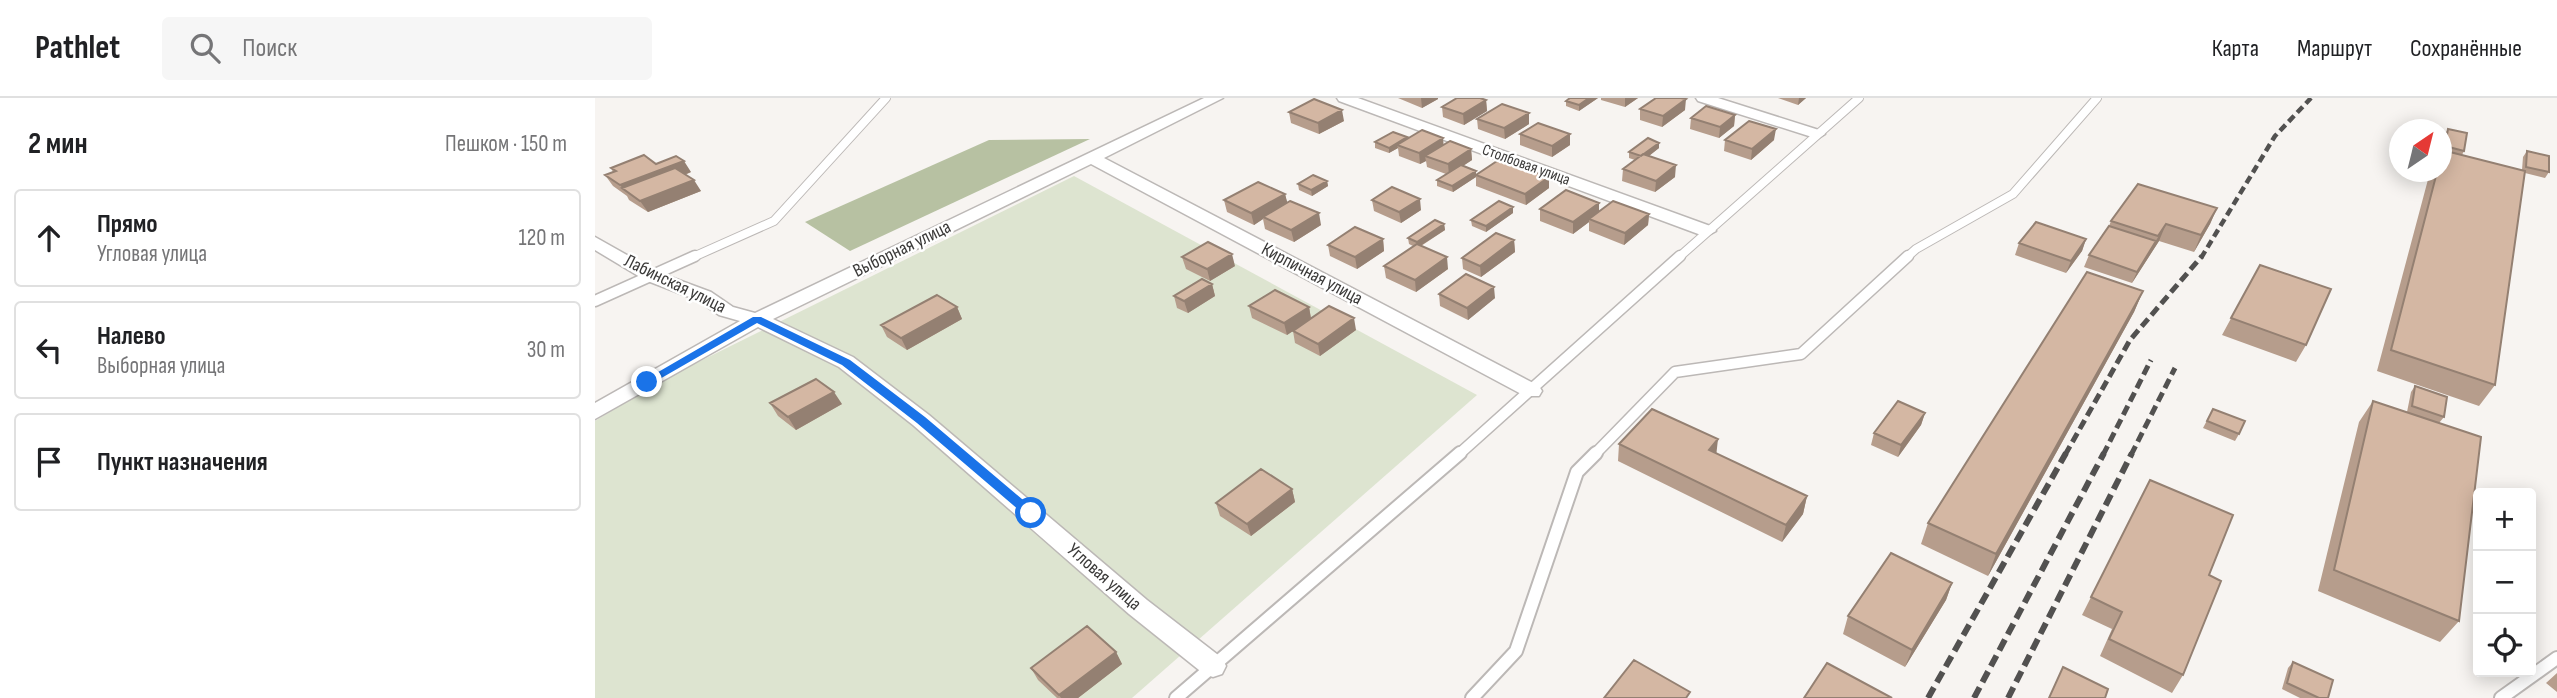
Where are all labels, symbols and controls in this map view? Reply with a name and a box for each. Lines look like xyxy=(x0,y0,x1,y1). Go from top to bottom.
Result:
search box xyxy=(162,17,652,80)
text: Pathlet xyxy=(35,28,120,68)
icon: search xyxy=(186,29,224,67)
text: Поиск xyxy=(242,33,297,64)
text: Карта xyxy=(2212,34,2259,63)
text: Маршрут xyxy=(2297,34,2372,63)
text: Сохранённые xyxy=(2410,34,2522,63)
north arrow xyxy=(2389,119,2452,182)
text: 2 мин xyxy=(28,126,88,162)
text: Пешком · 150 m xyxy=(445,130,567,158)
street label: Столбовая улица xyxy=(1479,140,1573,190)
text: Прямо xyxy=(97,209,158,240)
street label: Выборная улица xyxy=(849,215,955,283)
icon: ahead xyxy=(30,219,68,257)
text: 120 m xyxy=(519,224,565,252)
street label: Кирпичная улица xyxy=(1257,238,1367,310)
text: Угловая улица xyxy=(97,240,207,268)
street label: Лабинская улица xyxy=(620,249,730,319)
text: Налево xyxy=(97,321,166,352)
icon: left xyxy=(30,331,68,369)
text: 30 m xyxy=(527,336,565,364)
text: Выборная улица xyxy=(97,352,225,380)
route end xyxy=(631,366,662,397)
icon: arrive xyxy=(30,443,68,481)
text: Пункт назначения xyxy=(97,447,268,478)
map controls xyxy=(2473,488,2536,677)
button: + xyxy=(2473,488,2536,551)
route start xyxy=(1015,497,1046,528)
street label: Угловая улица xyxy=(1062,538,1146,616)
button: − xyxy=(2473,551,2536,614)
button: locate xyxy=(2473,614,2536,677)

